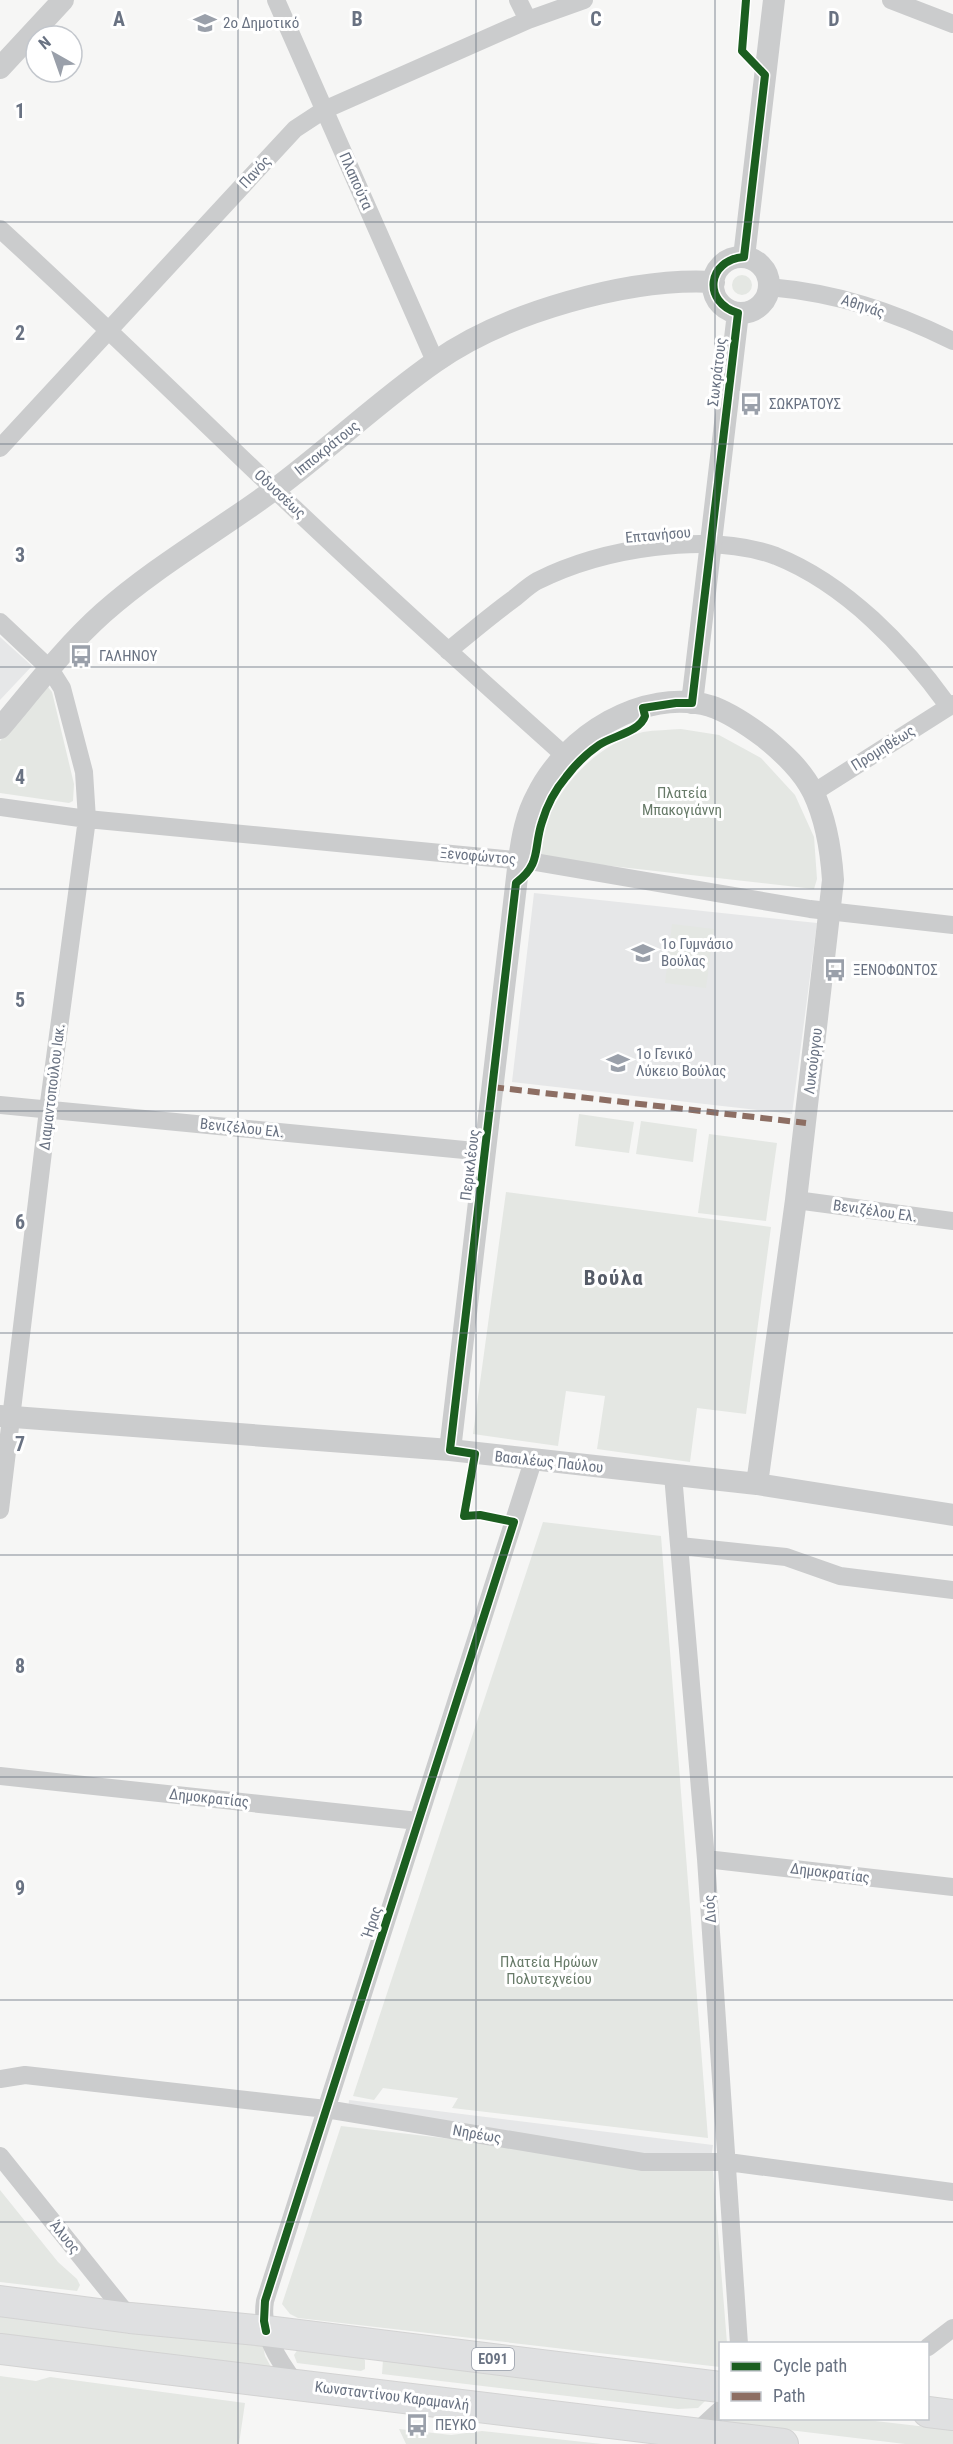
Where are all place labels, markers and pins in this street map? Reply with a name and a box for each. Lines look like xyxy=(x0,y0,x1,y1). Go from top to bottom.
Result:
school or university icon: 2ο Δημοτικό xyxy=(192,10,218,36)
place label: 2ο Δημοτικό xyxy=(223,14,299,32)
bus stop icon: ΣΩΚΡΑΤΟΥΣ xyxy=(738,391,764,417)
place label: ΣΩΚΡΑΤΟΥΣ xyxy=(769,395,841,413)
bus stop icon: ΓΑΛΗΝΟΥ xyxy=(68,643,94,669)
place label: ΓΑΛΗΝΟΥ xyxy=(99,647,157,665)
place label: 1ο Γυμνάσιο Βούλας xyxy=(661,935,733,970)
school or university icon: 1ο Γυμνάσιο Βούλας xyxy=(630,940,656,966)
bus stop icon: ΞΕΝΟΦΩΝΤΟΣ xyxy=(822,957,848,983)
place label: ΞΕΝΟΦΩΝΤΟΣ xyxy=(853,961,938,979)
place label: 1ο Γενικό Λύκειο Βούλας xyxy=(636,1045,726,1080)
school or university icon: 1ο Γενικό Λύκειο Βούλας xyxy=(605,1050,631,1076)
bus stop icon: ΠΕΥΚΟ xyxy=(404,2412,430,2438)
place label: ΠΕΥΚΟ xyxy=(435,2416,477,2434)

